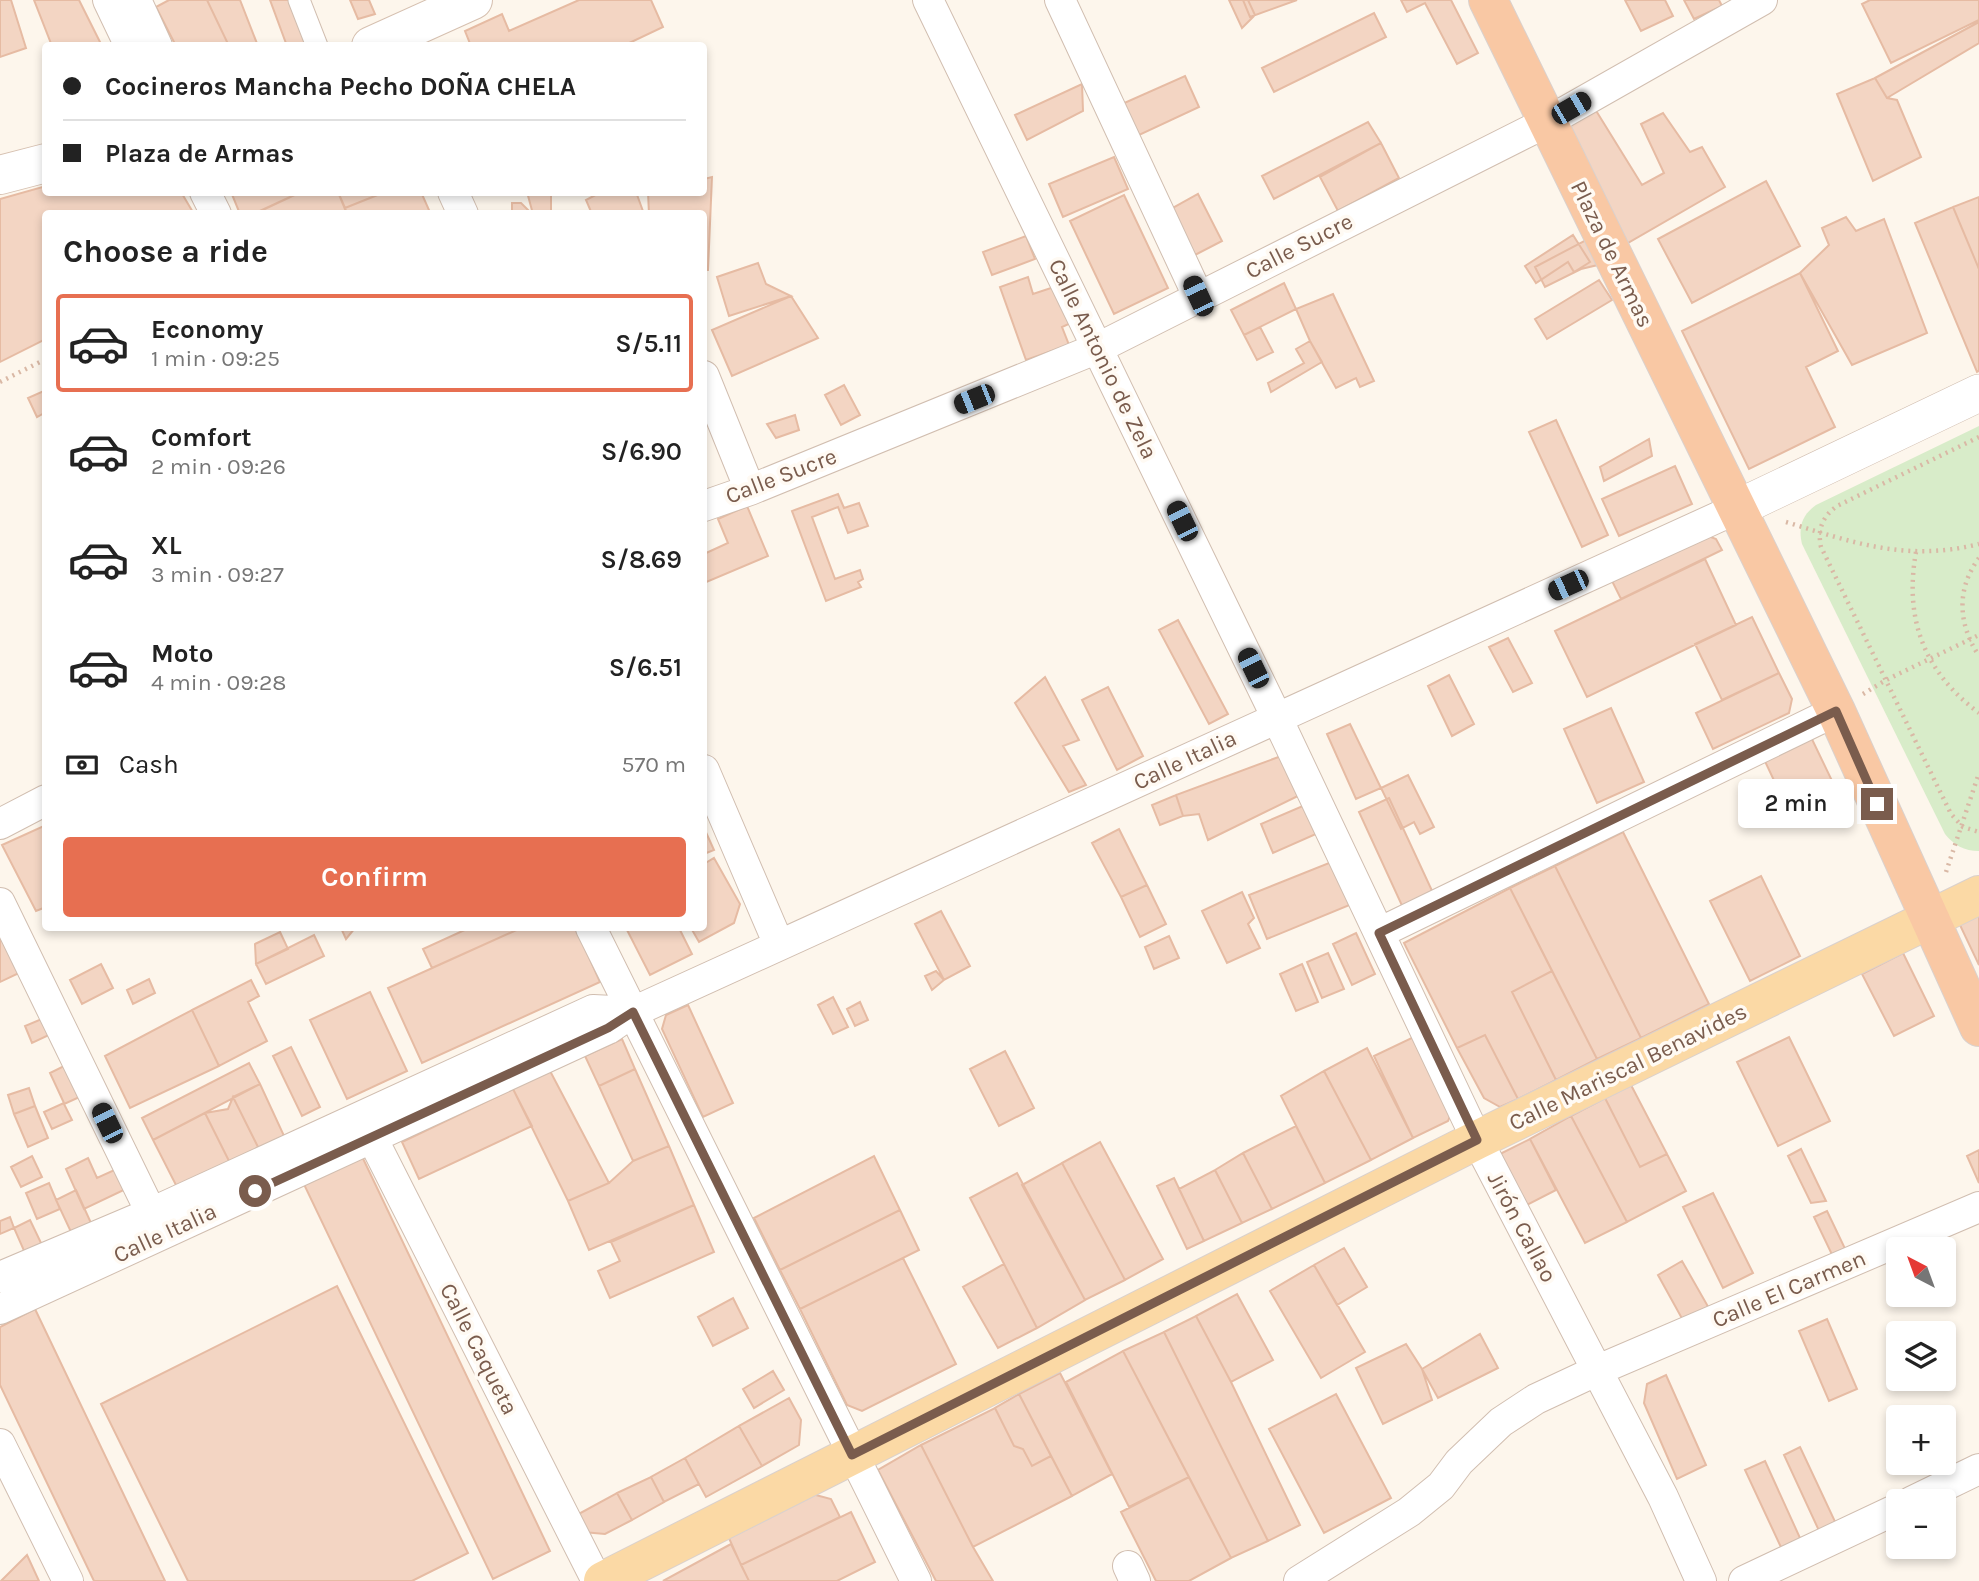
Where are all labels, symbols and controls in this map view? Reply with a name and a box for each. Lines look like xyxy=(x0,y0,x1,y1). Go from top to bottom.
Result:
text: Cocineros Mancha Pecho DOÑA CHELA xyxy=(105,71,576,102)
car xyxy=(1548,88,1595,128)
text: Plaza de Armas xyxy=(105,138,294,169)
street label: Plaza de Armas xyxy=(1565,176,1659,332)
street label: Calle Sucre xyxy=(1241,207,1357,285)
text: Choose a ride xyxy=(63,233,268,270)
street label: Calle Antonio de Zela xyxy=(1043,254,1163,464)
car xyxy=(1180,273,1217,319)
icon: car xyxy=(67,312,130,375)
text: Economy xyxy=(151,314,263,345)
text: S/5.11 xyxy=(615,328,682,359)
text: 1 min · 09:25 xyxy=(151,345,280,372)
car xyxy=(951,381,998,417)
icon: car xyxy=(67,420,130,483)
text: Comfort xyxy=(151,422,252,453)
text: S/6.90 xyxy=(601,436,682,467)
street label: Calle Sucre xyxy=(722,442,840,510)
text: 2 min · 09:26 xyxy=(151,453,286,480)
car xyxy=(1164,498,1201,544)
icon: car xyxy=(67,528,130,591)
text: XL xyxy=(151,530,182,561)
text: S/8.69 xyxy=(601,544,682,575)
text: 3 min · 09:27 xyxy=(151,561,284,588)
car xyxy=(1545,567,1592,603)
icon: car xyxy=(67,636,130,699)
text: Moto xyxy=(151,638,213,669)
car xyxy=(1235,645,1272,691)
text: S/6.51 xyxy=(609,652,682,683)
text: 4 min · 09:28 xyxy=(151,669,286,696)
street label: Calle Italia xyxy=(1129,724,1241,796)
icon: cash xyxy=(63,746,101,784)
text: Cash xyxy=(119,749,179,780)
text: 570 m xyxy=(622,751,686,778)
callout: 2 min xyxy=(1737,780,1853,828)
route end xyxy=(1861,788,1893,820)
text: 2 min xyxy=(1765,790,1827,817)
button: Confirm xyxy=(63,837,686,917)
street label: Calle Mariscal Benavides xyxy=(1505,998,1751,1136)
car xyxy=(89,1100,126,1146)
street label: Jirón Callao xyxy=(1482,1167,1562,1287)
route start xyxy=(239,1175,271,1207)
street label: Calle Italia xyxy=(109,1197,221,1269)
north arrow xyxy=(1886,1237,1956,1307)
map controls xyxy=(1886,1237,1956,1559)
street label: Calle El Carmen xyxy=(1708,1245,1870,1333)
street label: Calle Caqueta xyxy=(434,1279,524,1419)
button: layers xyxy=(1886,1321,1956,1391)
button: + xyxy=(1886,1405,1956,1475)
button: − xyxy=(1886,1489,1956,1559)

